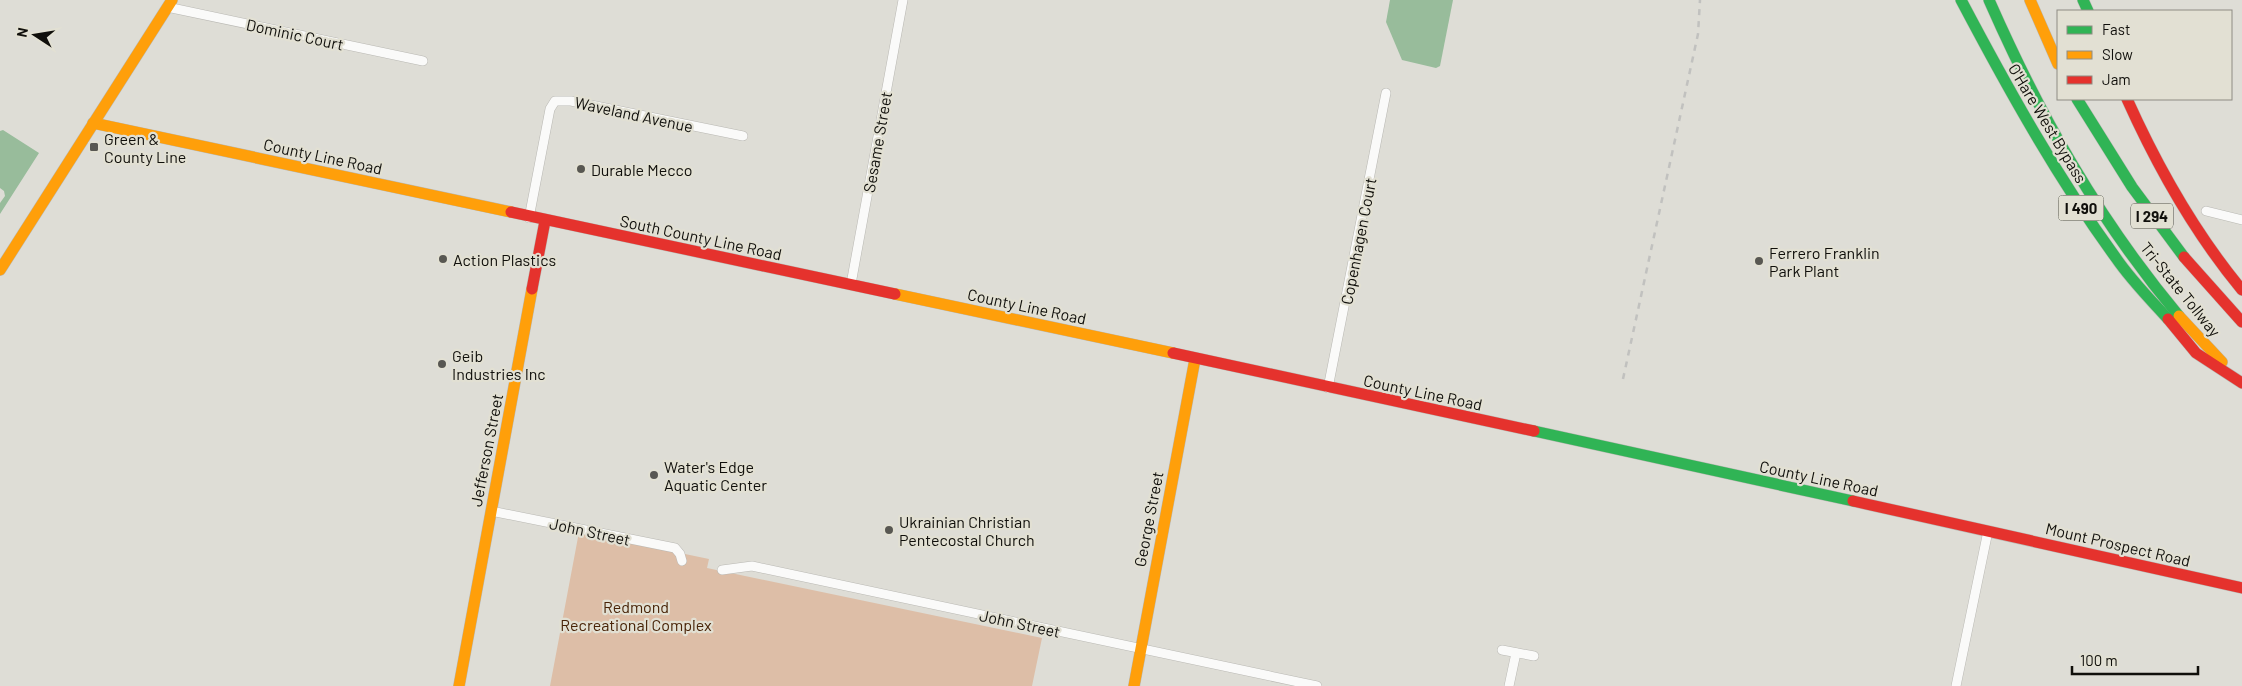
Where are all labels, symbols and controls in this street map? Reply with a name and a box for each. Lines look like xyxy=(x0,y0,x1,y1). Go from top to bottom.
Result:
north arrow xyxy=(10,10,60,60)
legend xyxy=(2057,10,2232,100)
street label: Dominic Court xyxy=(245,14,345,54)
text: Fast xyxy=(2102,20,2130,38)
text: N xyxy=(13,26,31,39)
text: Slow xyxy=(2102,45,2133,63)
street label: O'Hare West Bypass xyxy=(2005,60,2091,186)
text: Jam xyxy=(2102,70,2131,88)
street label: Sesame Street xyxy=(859,90,895,194)
street label: Waveland Avenue xyxy=(573,92,695,136)
place label: Green & County Line xyxy=(104,129,186,166)
street label: County Line Road xyxy=(262,134,384,178)
marker: Green & County Line xyxy=(88,141,100,153)
place label: Durable Mecco xyxy=(591,160,693,179)
marker: Durable Mecco xyxy=(575,163,587,175)
street label: Copenhagen Court xyxy=(1336,176,1380,306)
road number: I 490 xyxy=(2058,196,2104,220)
road number: I 294 xyxy=(2131,204,2173,228)
street label: South County Line Road xyxy=(618,211,784,263)
street label: Tri-State Tollway xyxy=(2137,238,2225,341)
place label: Ferrero Franklin Park Plant xyxy=(1769,243,1880,280)
place label: Action Plastics xyxy=(453,250,556,269)
marker: Action Plastics xyxy=(437,253,449,265)
marker: Ferrero Franklin Park Plant xyxy=(1753,255,1765,267)
street label: County Line Road xyxy=(966,284,1088,328)
place label: Geib Industries Inc xyxy=(452,346,546,383)
marker: Geib Industries Inc xyxy=(436,358,448,370)
street label: County Line Road xyxy=(1362,370,1484,414)
street label: Jefferson Street xyxy=(466,392,506,508)
street label: County Line Road xyxy=(1758,456,1880,500)
place label: Water's Edge Aquatic Center xyxy=(664,457,767,494)
marker: Water's Edge Aquatic Center xyxy=(648,469,660,481)
street label: George Street xyxy=(1129,470,1167,568)
place label: Ukrainian Christian Pentecostal Church xyxy=(899,512,1035,549)
street label: John Street xyxy=(548,513,632,549)
street label: Mount Prospect Road xyxy=(2044,518,2192,570)
marker: Ukrainian Christian Pentecostal Church xyxy=(883,524,895,536)
park label: Redmond Recreational Complex xyxy=(560,597,712,634)
street label: John Street xyxy=(978,605,1062,641)
scale bar xyxy=(2072,644,2198,676)
text: 100 m xyxy=(2080,651,2118,669)

